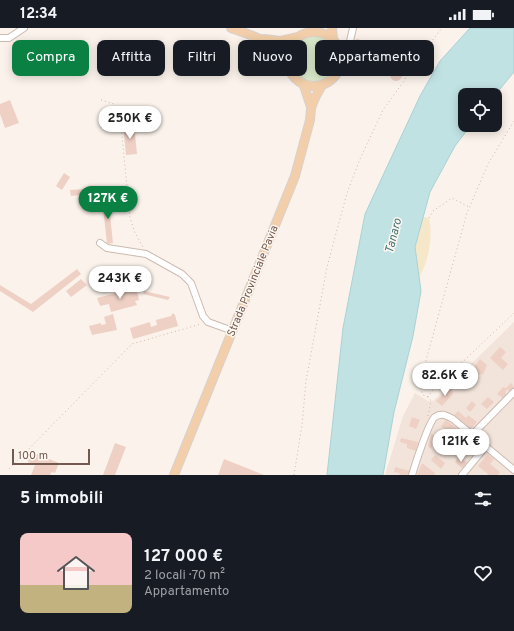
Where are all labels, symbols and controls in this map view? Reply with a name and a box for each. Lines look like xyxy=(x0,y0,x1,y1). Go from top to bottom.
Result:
text: 12:34 xyxy=(20,5,57,24)
chip: Compra xyxy=(12,40,89,76)
chip: Affitta xyxy=(97,40,165,76)
chip: Filtri xyxy=(173,40,230,76)
chip: Nuovo xyxy=(238,40,307,76)
chip: Appartamento xyxy=(315,40,434,76)
map controls xyxy=(458,88,502,132)
button: locate xyxy=(458,88,502,132)
pin: 250K € xyxy=(97,106,163,140)
text: 250K € xyxy=(107,111,153,127)
pin: 127K € xyxy=(75,186,141,220)
text: 127K € xyxy=(88,191,128,207)
water label: Tanaro xyxy=(382,216,406,255)
street label: Strada Provinciale Pavia xyxy=(224,223,282,339)
pin: 243K € xyxy=(87,266,153,300)
text: 243K € xyxy=(98,271,142,287)
pin: 82.6K € xyxy=(408,363,482,397)
text: 82.6K € xyxy=(421,368,469,384)
pin: 121K € xyxy=(428,429,494,463)
text: 121K € xyxy=(441,434,481,450)
scale bar xyxy=(12,447,90,466)
text: 100 m xyxy=(18,449,48,463)
text: 5 immobili xyxy=(20,488,103,510)
icon: filters xyxy=(472,488,494,510)
text: 127 000 € xyxy=(144,546,223,568)
icon: home xyxy=(52,549,100,597)
icon: heart xyxy=(472,562,494,584)
text: 2 locali · 70 m² xyxy=(144,568,225,584)
text: Appartamento xyxy=(144,584,229,600)

